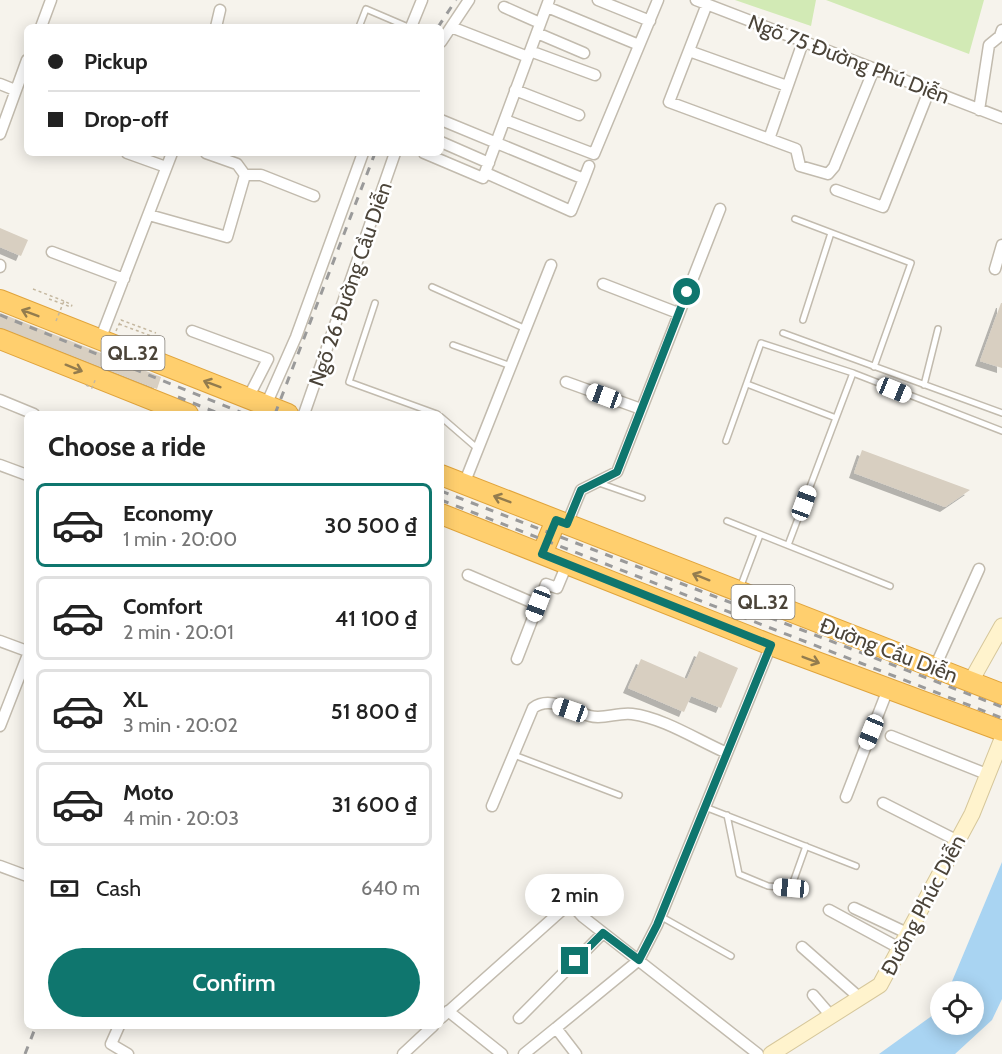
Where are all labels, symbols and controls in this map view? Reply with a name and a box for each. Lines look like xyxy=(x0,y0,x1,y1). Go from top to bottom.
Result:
street label: Ngõ 75 Đường Phú Diễn xyxy=(745,9,953,109)
text: Pickup xyxy=(84,48,148,75)
text: Drop-off xyxy=(84,106,168,133)
street label: Ngõ 26 Đường Cầu Diễn xyxy=(303,179,397,389)
route start xyxy=(673,278,700,305)
one-way arrow xyxy=(22,306,40,317)
road number: QL.32 xyxy=(102,336,164,370)
one-way arrow xyxy=(64,363,83,374)
car xyxy=(874,375,914,405)
one-way arrow xyxy=(203,378,222,389)
car xyxy=(584,381,624,411)
text: Choose a ride xyxy=(48,430,206,463)
car xyxy=(789,483,819,523)
one-way arrow xyxy=(493,492,512,503)
icon: car xyxy=(51,498,105,552)
text: Economy xyxy=(123,500,213,527)
text: 30 500 ₫ xyxy=(325,512,417,539)
text: 1 min · 20:00 xyxy=(123,527,237,551)
one-way arrow xyxy=(692,571,710,582)
car xyxy=(523,584,553,624)
road number: QL.32 xyxy=(732,585,795,619)
icon: car xyxy=(51,591,105,645)
text: Comfort xyxy=(123,593,202,620)
text: 41 100 ₫ xyxy=(335,605,417,632)
street label: Đường Cầu Diễn xyxy=(817,612,961,688)
text: 2 min · 20:01 xyxy=(123,620,234,644)
one-way arrow xyxy=(802,655,820,666)
icon: car xyxy=(51,684,105,738)
text: XL xyxy=(123,686,148,713)
car xyxy=(550,696,590,724)
text: 51 800 ₫ xyxy=(331,698,417,725)
car xyxy=(856,712,886,752)
text: 3 min · 20:02 xyxy=(123,713,238,737)
icon: car xyxy=(51,777,105,831)
text: Moto xyxy=(123,779,174,806)
text: 31 600 ₫ xyxy=(332,791,417,818)
text: 4 min · 20:03 xyxy=(123,806,239,830)
street label: Đường Phúc Diễn xyxy=(875,831,971,979)
icon: cash xyxy=(48,872,81,905)
callout: 2 min xyxy=(526,874,624,916)
text: Cash xyxy=(96,875,141,902)
text: 640 m xyxy=(361,876,420,900)
car xyxy=(772,877,810,899)
text: 2 min xyxy=(550,883,599,907)
route end xyxy=(561,947,588,974)
button: Confirm xyxy=(48,948,420,1017)
map controls xyxy=(930,981,984,1035)
button: locate xyxy=(930,981,984,1035)

